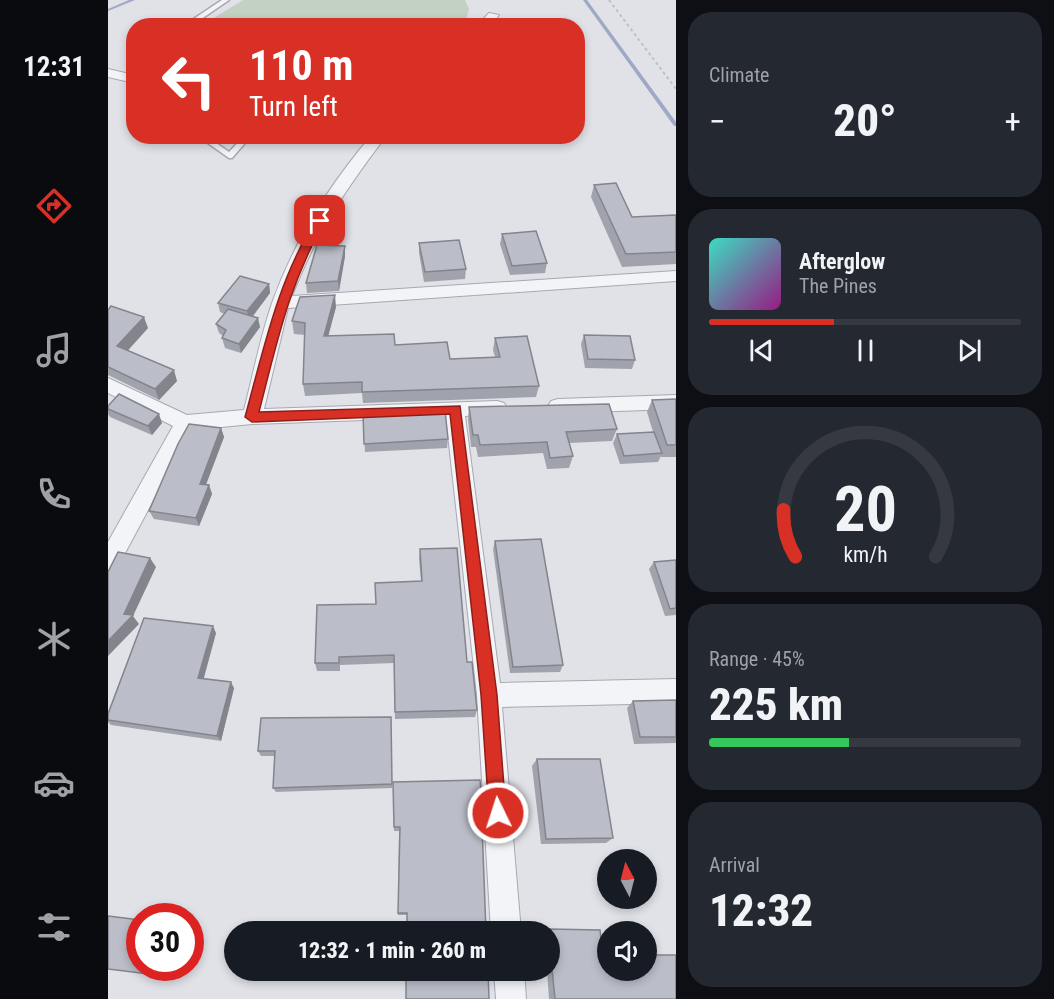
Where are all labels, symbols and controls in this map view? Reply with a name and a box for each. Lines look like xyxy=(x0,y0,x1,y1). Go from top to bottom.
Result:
text: 110 m xyxy=(249,41,354,90)
icon: left xyxy=(150,42,228,120)
text: 12:31 xyxy=(23,51,85,83)
text: Climate xyxy=(709,63,769,87)
text: Turn left xyxy=(249,91,338,123)
text: 20° xyxy=(833,94,897,147)
text: − xyxy=(709,102,726,141)
text: + xyxy=(1005,102,1021,141)
icon: directions xyxy=(33,185,75,227)
pin xyxy=(294,195,345,246)
icon: arrive xyxy=(303,204,336,237)
text: Afterglow xyxy=(799,249,885,274)
text: The Pines xyxy=(799,274,877,298)
icon: music xyxy=(33,329,75,371)
icon: previous xyxy=(745,334,778,367)
icon: pause xyxy=(849,334,882,367)
icon: next xyxy=(953,334,986,367)
icon: phone xyxy=(33,473,75,515)
text: 20 xyxy=(833,473,897,546)
text: km/h xyxy=(843,542,887,567)
icon: climate xyxy=(33,618,75,660)
text: Range · 45% xyxy=(709,647,805,671)
text: 225 km xyxy=(709,678,843,731)
icon: car xyxy=(33,762,75,804)
position arrow xyxy=(466,781,530,845)
north arrow xyxy=(597,849,657,909)
map controls xyxy=(597,849,657,981)
text: Arrival xyxy=(709,853,760,877)
text: 12:32 xyxy=(709,884,813,937)
speed limit sign: 30 xyxy=(126,903,204,981)
icon: filters xyxy=(33,906,75,948)
button: sound xyxy=(597,921,657,981)
text: 12:32 · 1 min · 260 m xyxy=(298,938,486,963)

